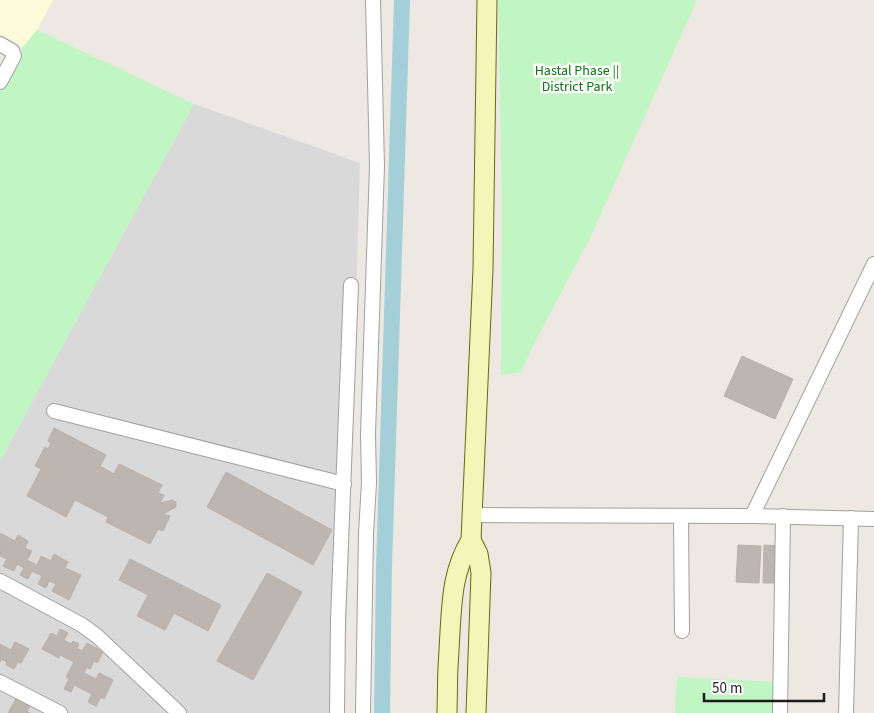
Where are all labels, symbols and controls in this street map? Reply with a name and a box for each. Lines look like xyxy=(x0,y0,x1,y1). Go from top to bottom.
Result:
park label: Hastal Phase || District Park xyxy=(535,61,619,97)
scale bar xyxy=(704,670,824,702)
text: 50 m xyxy=(712,678,742,699)

